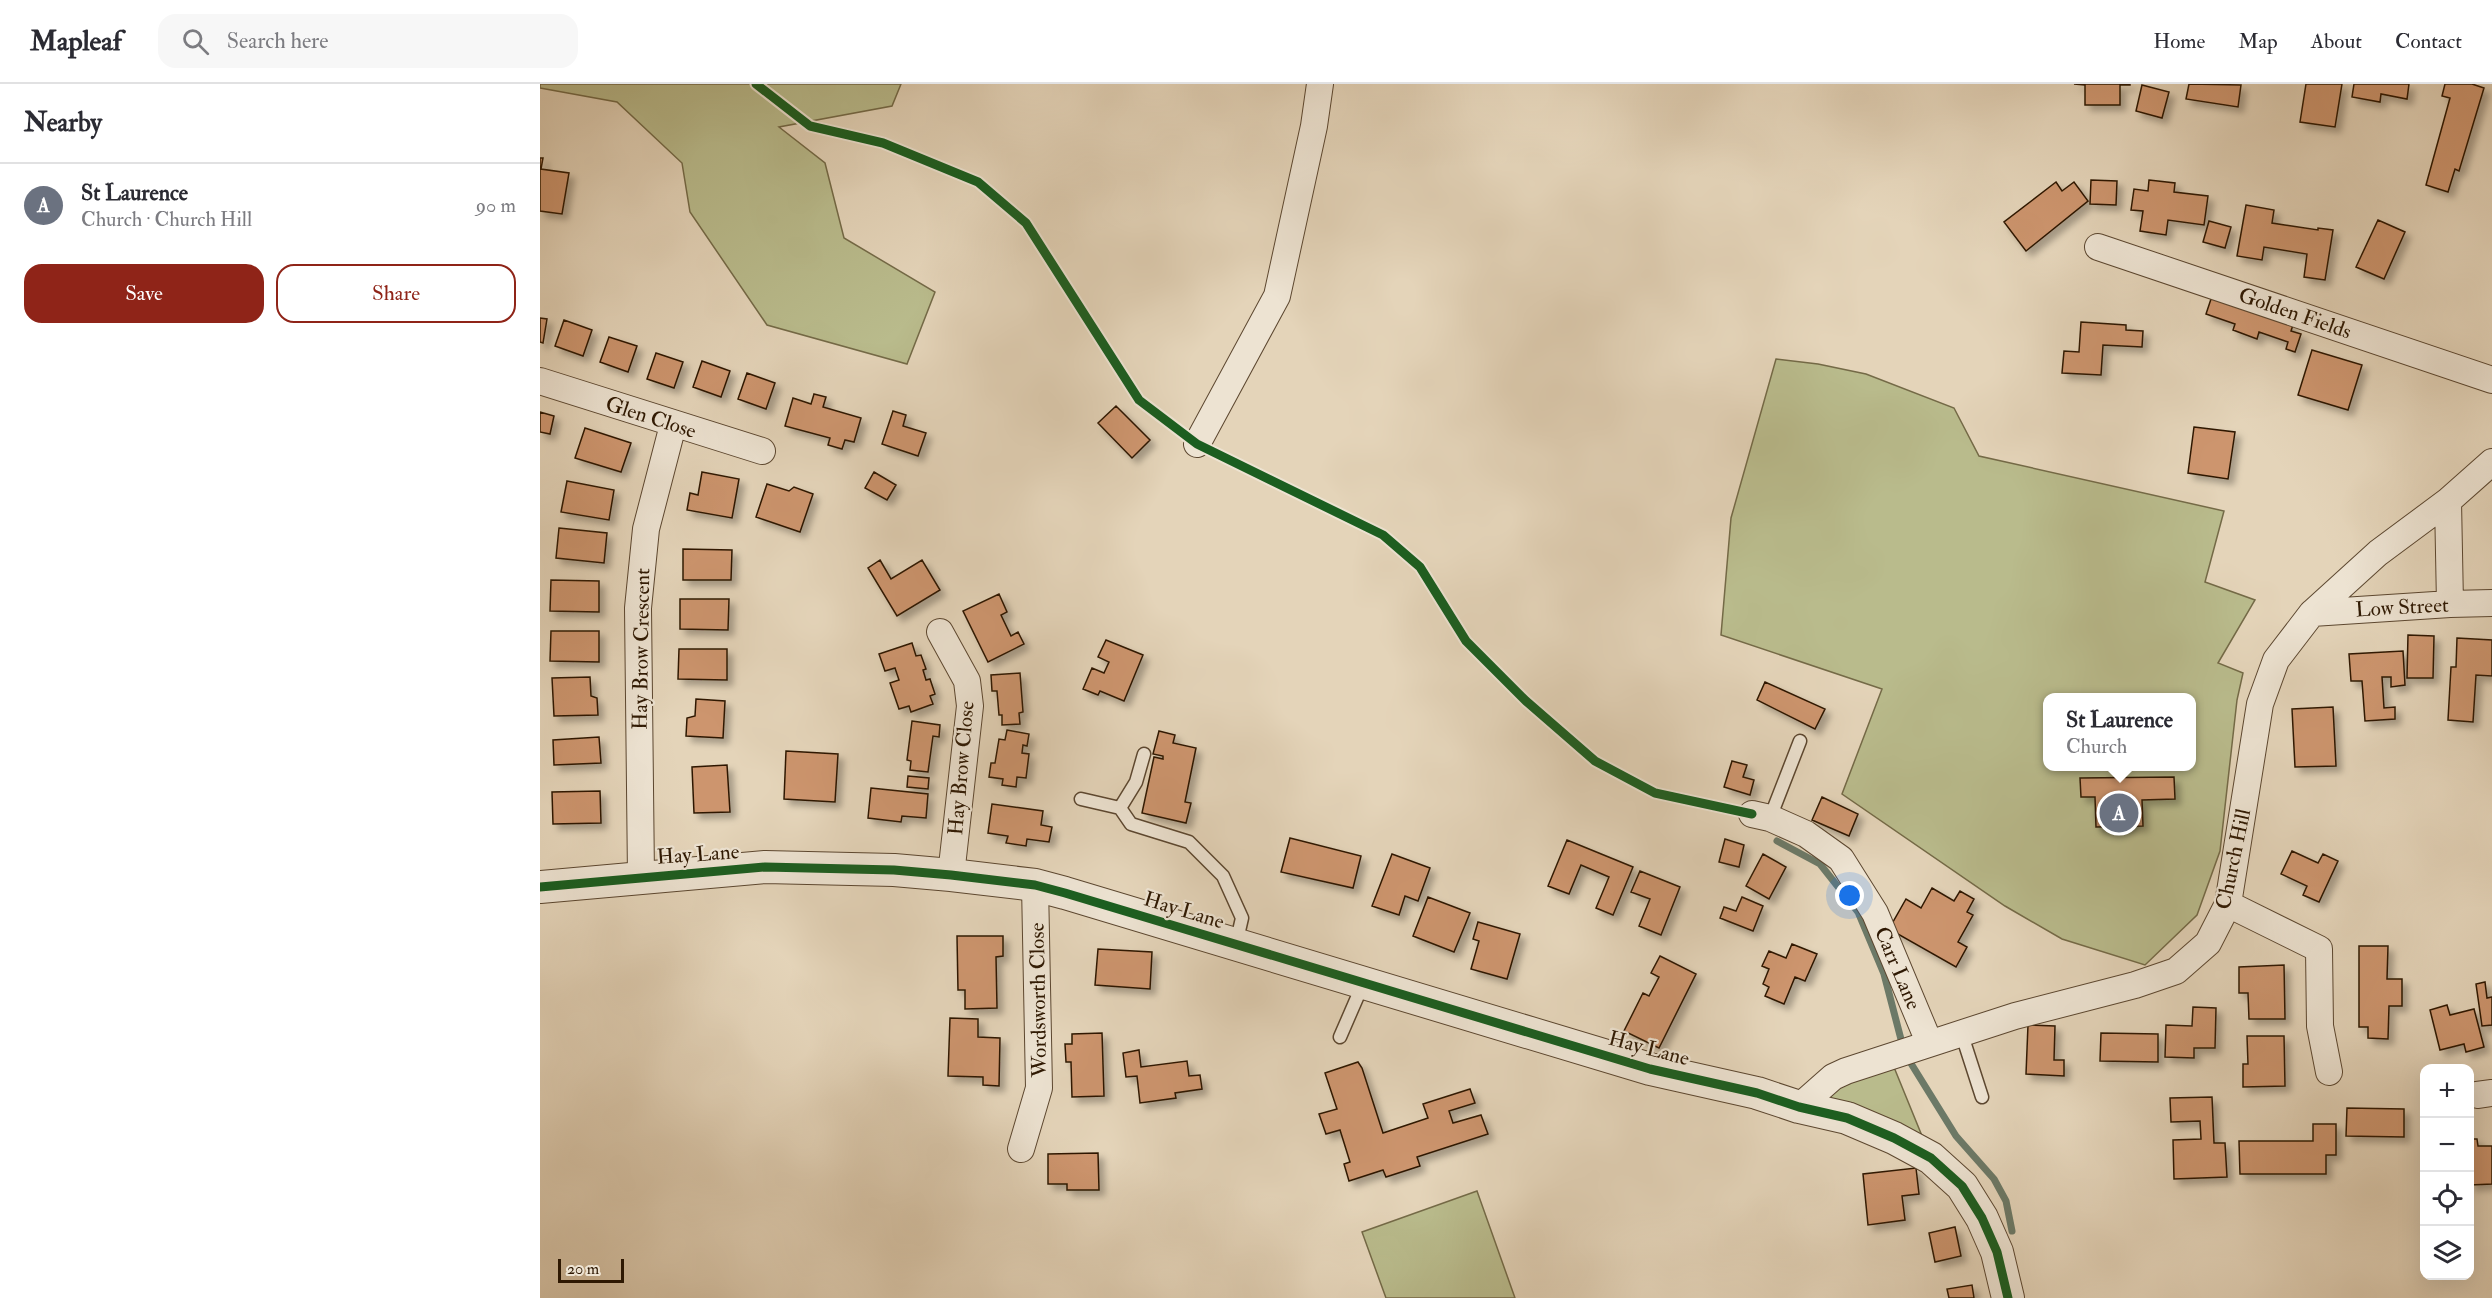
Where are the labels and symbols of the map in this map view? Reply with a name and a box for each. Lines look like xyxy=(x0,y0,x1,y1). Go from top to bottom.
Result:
street label: Golden Fields xyxy=(2235,282,2355,345)
street label: Glen Close xyxy=(602,390,700,445)
street label: Hay Brow Crescent xyxy=(627,568,656,730)
street label: Low Street xyxy=(2355,592,2449,623)
street label: Hay Brow Close xyxy=(942,700,981,836)
pin: A xyxy=(2100,790,2138,836)
street label: Church Hill xyxy=(2210,806,2257,912)
street label: Hay Lane xyxy=(656,838,740,871)
your location xyxy=(1835,881,1864,910)
street label: Hay Lane xyxy=(1140,885,1228,936)
street label: Wordsworth Close xyxy=(1024,922,1053,1079)
street label: Carr Lane xyxy=(1868,923,1927,1014)
street label: Hay Lane xyxy=(1605,1025,1693,1072)
scale bar xyxy=(558,1256,624,1284)

